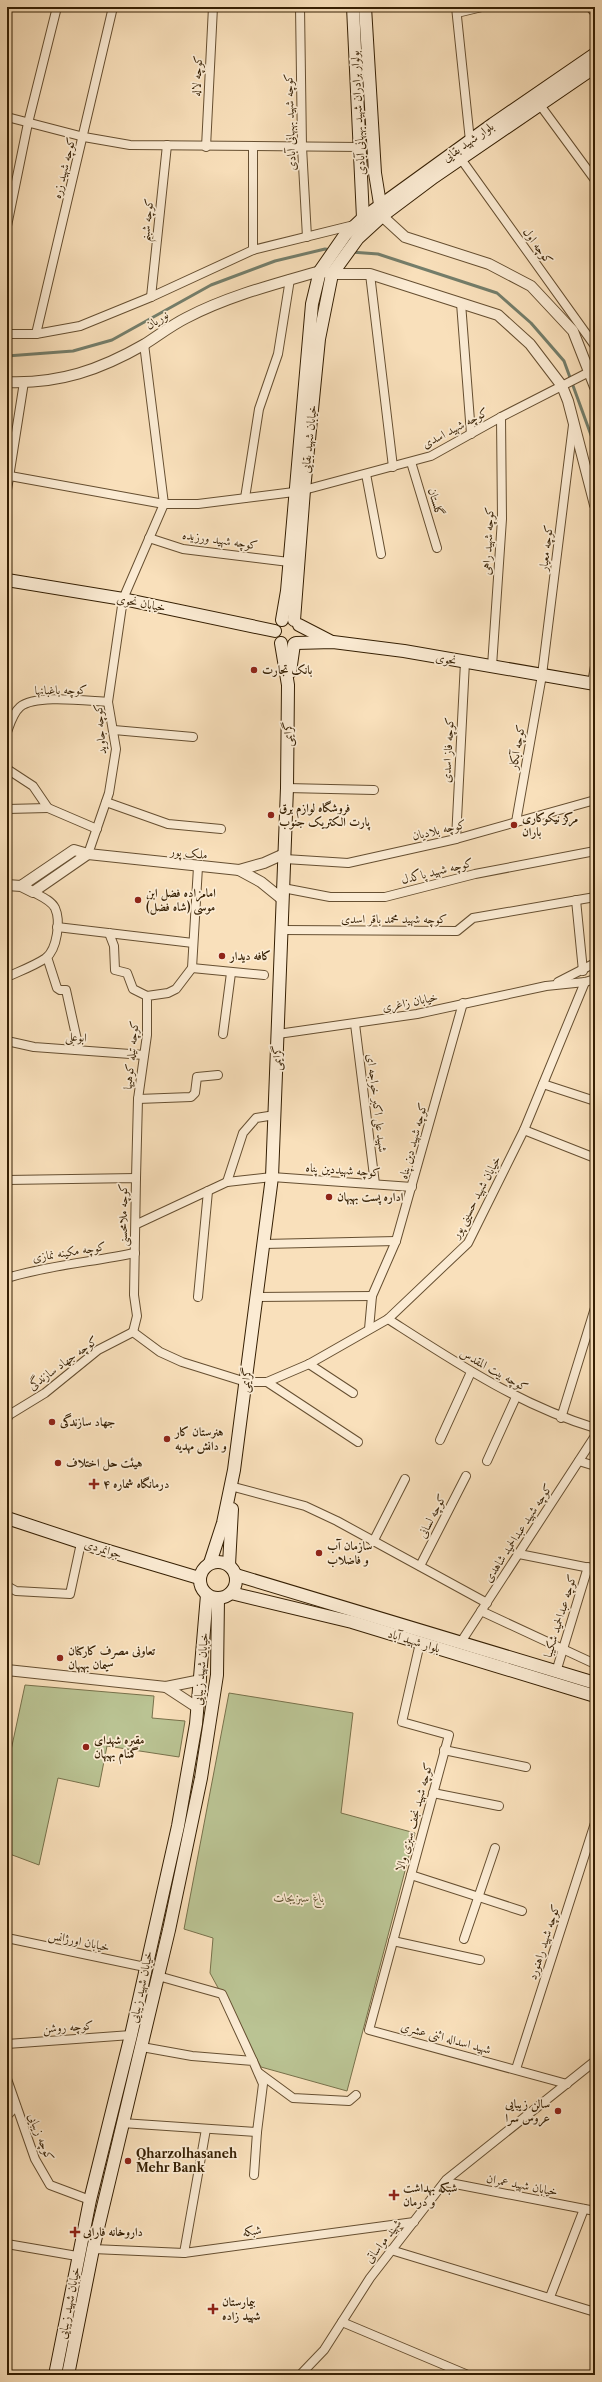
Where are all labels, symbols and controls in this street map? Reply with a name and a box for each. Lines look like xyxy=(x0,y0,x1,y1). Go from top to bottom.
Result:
street label: بولوار برادران شهید بهبهانی آبادی xyxy=(347,50,369,176)
street label: کوچه لاله xyxy=(188,55,207,97)
street label: کوچه شهید بهبهانی آبادی xyxy=(280,73,301,171)
street label: بلوار شهید بقایی xyxy=(439,118,497,166)
street label: کوچه شهید زره xyxy=(49,136,80,200)
street label: کوچه شبنم xyxy=(137,197,161,243)
street label: کوچه اول xyxy=(518,224,557,268)
street label: نوریان xyxy=(142,307,172,333)
street label: خیابان شهید بقایی xyxy=(297,404,321,474)
street label: کوچه شهید اسدی xyxy=(419,404,491,453)
street label: گلستان xyxy=(425,486,448,518)
street label: کوچه شهید راهی xyxy=(478,506,499,576)
street label: کوچه معیار xyxy=(535,524,558,573)
street label: کوچه شهید ورزیده xyxy=(181,527,259,554)
street label: خیابان نحوی xyxy=(115,590,167,616)
street label: نحوی xyxy=(434,649,458,669)
place label: بانک تجارت xyxy=(262,662,312,677)
marker: بانک تجارت xyxy=(249,665,259,675)
street label: کوچه باغبانها xyxy=(35,682,88,699)
street label: کوچه جاوید xyxy=(90,703,111,755)
street label: کوچه فاز اسدی xyxy=(438,717,459,783)
street label: گرایمی xyxy=(280,721,297,747)
street label: کوچه آبکار xyxy=(505,723,530,772)
place label: فروشگاه لوازم برق پارت الکتریک جنوب xyxy=(279,800,371,831)
marker: فروشگاه لوازم برق پارت الکتریک جنوب xyxy=(266,810,276,820)
place label: مرکز نیکوکاری باران xyxy=(522,810,578,839)
street label: کوچه بلادیان xyxy=(410,816,468,845)
marker: مرکز نیکوکاری باران xyxy=(509,820,519,830)
street label: ملک پور xyxy=(169,843,208,864)
street label: کوچه شهید پاکدل xyxy=(399,854,475,889)
place label: امامزاده فضل ابن موسی (شاه فضل) xyxy=(146,885,216,916)
marker: امامزاده فضل ابن موسی (شاه فضل) xyxy=(133,895,143,905)
street label: کوچه شهید محمد باقر اسدی xyxy=(341,911,447,928)
place label: کافه دیدار xyxy=(228,948,271,963)
marker: کافه دیدار xyxy=(217,951,227,961)
street label: خیابان زاغری xyxy=(381,989,440,1016)
street label: کوچه تیله کوهیها xyxy=(119,1020,144,1090)
street label: ابوعلی xyxy=(65,1028,88,1047)
street label: گرایمی xyxy=(269,1045,286,1071)
street label: شهید علی اکبر خواجه ای xyxy=(362,1053,391,1153)
street label: کوچه شهید دین پناه xyxy=(395,1101,432,1181)
street label: خیابان شهید حسینی پور xyxy=(447,1153,505,1242)
street label: کوچه شهیددین پناه xyxy=(305,1159,381,1182)
street label: کوچه ملامحسنی xyxy=(115,1183,132,1246)
place label: اداره پست بهبهان xyxy=(337,1189,404,1206)
marker: اداره پست بهبهان xyxy=(324,1192,334,1202)
street label: کوچه مکینه نمازی xyxy=(31,1238,107,1267)
street label: کوچه جهاد سازندگی xyxy=(24,1331,102,1395)
street label: کوچه بیت المقدس xyxy=(457,1345,531,1396)
street label: گرایمی xyxy=(236,1366,257,1394)
place label: جهاد سازندگی xyxy=(59,1412,115,1429)
marker: جهاد سازندگی xyxy=(47,1417,57,1427)
place label: هنرستان کار و دانش مهدیه xyxy=(173,1424,227,1455)
marker: هنرستان کار و دانش مهدیه xyxy=(162,1434,172,1444)
place label: هیئت حل اختلاف xyxy=(66,1455,142,1471)
marker: هیئت حل اختلاف xyxy=(53,1458,63,1468)
place label: درمانگاه شماره ۴ xyxy=(103,1476,169,1491)
marker: درمانگاه شماره ۴ xyxy=(88,1478,100,1490)
street label: کوچه شهید عبدالحمید شاهدی xyxy=(480,1480,557,1586)
street label: کوچه لسانی xyxy=(414,1491,451,1541)
street label: جوانمردی xyxy=(82,1536,124,1562)
place label: سازمان آب و فاضلاب xyxy=(327,1538,373,1568)
marker: سازمان آب و فاضلاب xyxy=(314,1548,324,1558)
street label: کوچه عبدالحمید شکیبا xyxy=(540,1572,581,1660)
street label: بلوار شهید آباد xyxy=(386,1625,442,1657)
street label: خیابان شهید زیبایی xyxy=(190,1632,212,1706)
place label: تعاونی مصرف کارکنان سیمان بهبهان xyxy=(68,1643,156,1674)
marker: تعاونی مصرف کارکنان سیمان بهبهان xyxy=(55,1653,65,1663)
place label: مقبره شهدای گمنام بهبهان xyxy=(94,1732,145,1765)
marker: مقبره شهدای گمنام بهبهان xyxy=(81,1742,91,1752)
street label: کوچه شهید نجف سبزی والا xyxy=(392,1761,437,1874)
park label: باغ سبزیجات xyxy=(274,1890,325,1909)
street label: کوچه شهید راهنورد xyxy=(524,1902,565,1982)
street label: خیابان اورژانس xyxy=(47,1927,111,1956)
street label: خیابان شهید زیبایی xyxy=(126,1950,156,2024)
street label: کوچه روشن xyxy=(42,2017,94,2038)
street label: شهید اسداله اثنی عشری xyxy=(399,2018,493,2058)
place label: سالن زیبایی عروس سرا xyxy=(504,2096,550,2127)
marker: سالن زیبایی عروس سرا xyxy=(553,2106,563,2116)
street label: کوچه زیبایی xyxy=(23,2111,58,2164)
place label: Qharzolhasaneh Mehr Bank xyxy=(136,2146,238,2175)
marker: Qharzolhasaneh Mehr Bank xyxy=(123,2156,133,2166)
street label: خیابان شهید عمران xyxy=(485,2170,559,2200)
place label: شبکه بهداشت و درمان xyxy=(403,2180,458,2209)
marker: شبکه بهداشت و درمان xyxy=(388,2189,400,2201)
street label: شهید مواساتی xyxy=(361,2216,405,2266)
street label: شبکه xyxy=(241,2222,263,2239)
place label: داروخانه فارابی xyxy=(82,2224,143,2241)
marker: داروخانه فارابی xyxy=(70,2227,80,2237)
street label: خیابان شهید زیبایی xyxy=(54,2266,84,2340)
place label: بیمارستان شهید زاده xyxy=(222,2294,260,2324)
marker: بیمارستان شهید زاده xyxy=(207,2303,219,2315)

